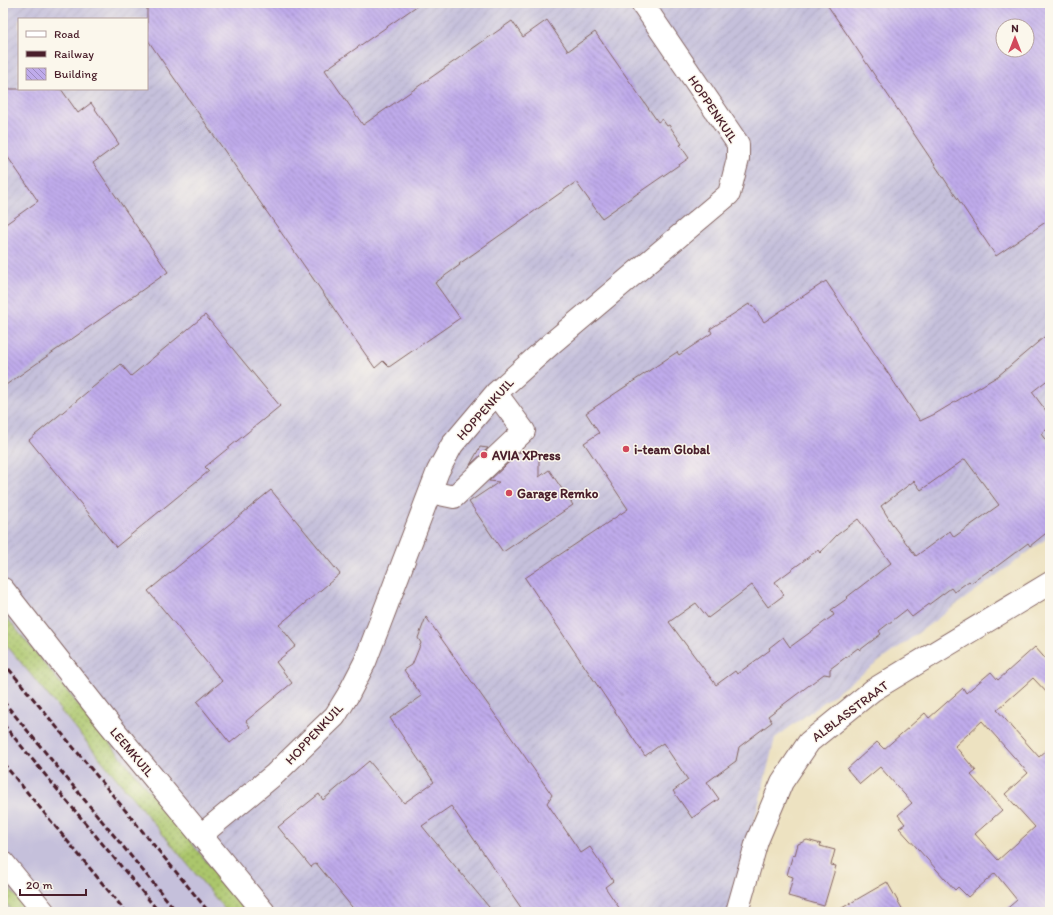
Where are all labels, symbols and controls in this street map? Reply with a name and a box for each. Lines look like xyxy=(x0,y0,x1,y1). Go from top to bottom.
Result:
legend xyxy=(18,18,148,90)
north arrow xyxy=(995,18,1035,58)
text: N xyxy=(1011,22,1019,35)
text: Road xyxy=(54,27,80,41)
text: Railway xyxy=(54,47,94,61)
text: Building xyxy=(54,67,98,81)
street label: HOPPENKUIL xyxy=(685,73,741,146)
street label: HOPPENKUIL xyxy=(453,375,517,443)
place label: i-team Global xyxy=(634,442,710,457)
marker: i-team Global xyxy=(621,444,631,454)
place label: AVIA XPress xyxy=(491,448,561,463)
marker: AVIA XPress xyxy=(479,450,489,460)
place label: Garage Remko xyxy=(517,486,599,502)
marker: Garage Remko xyxy=(504,488,514,498)
street label: ALBLASSTRAAT xyxy=(809,677,892,745)
street label: HOPPENKUIL xyxy=(282,700,346,768)
street label: LEEMKUIL xyxy=(107,724,157,780)
scale bar xyxy=(20,871,86,897)
text: 20 m xyxy=(26,878,53,892)

